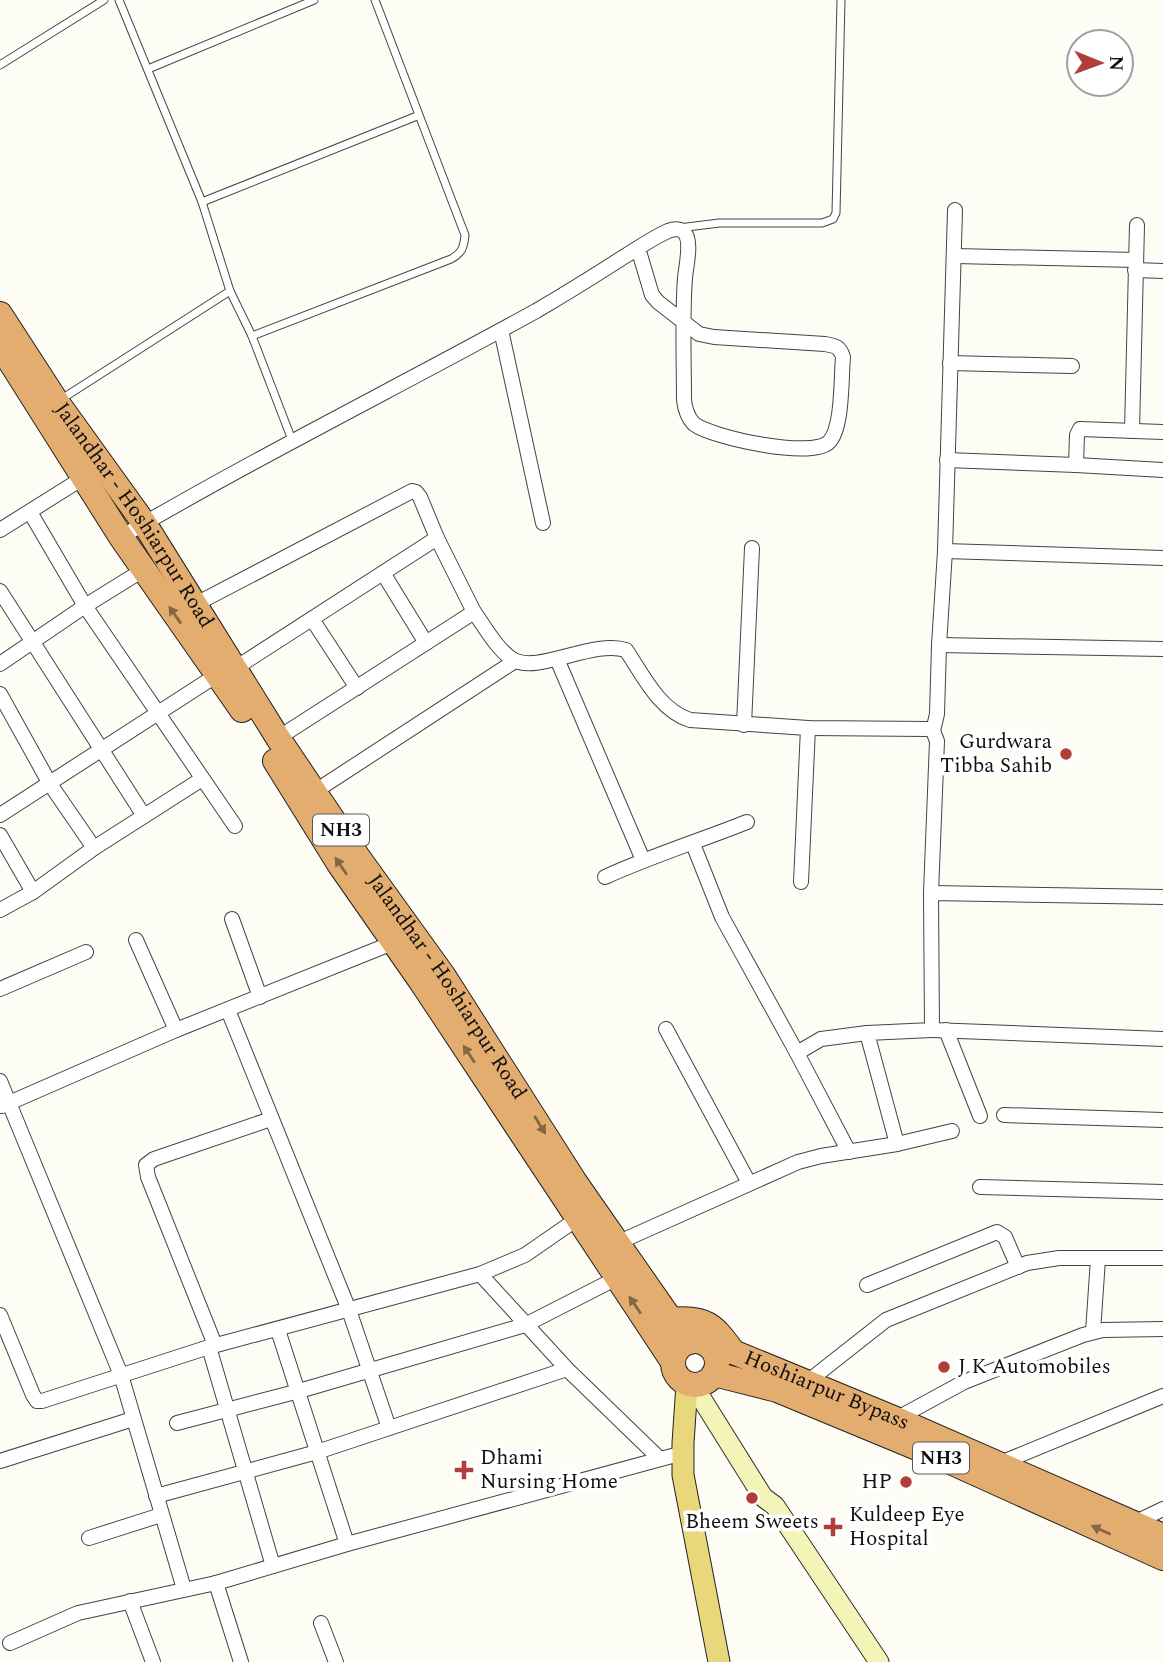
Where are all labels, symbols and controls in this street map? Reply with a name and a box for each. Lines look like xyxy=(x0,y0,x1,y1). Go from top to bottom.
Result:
north arrow xyxy=(1065,28,1135,98)
text: N xyxy=(1101,55,1130,71)
street label: Jalandhar - Hoshiarpur Road xyxy=(46,396,222,635)
one-way arrow xyxy=(168,606,182,624)
place label: Gurdwara Tibba Sahib xyxy=(940,726,1053,782)
marker: Gurdwara Tibba Sahib xyxy=(1058,746,1074,762)
road number: NH3 xyxy=(313,814,369,846)
one-way arrow xyxy=(334,857,348,875)
street label: Jalandhar - Hoshiarpur Road xyxy=(359,867,535,1106)
one-way arrow xyxy=(462,1045,476,1063)
one-way arrow xyxy=(533,1116,546,1135)
one-way arrow xyxy=(628,1296,642,1314)
street label: Hoshiarpur Bypass xyxy=(739,1342,914,1439)
place label: J K Automobiles xyxy=(958,1351,1111,1383)
marker: J K Automobiles xyxy=(936,1359,952,1375)
place label: Dhami Nursing Home xyxy=(480,1442,618,1498)
road number: NH3 xyxy=(913,1442,969,1474)
marker: Dhami Nursing Home xyxy=(454,1460,474,1480)
place label: HP xyxy=(862,1466,892,1498)
marker: HP xyxy=(898,1474,914,1490)
marker: Bheem Sweets xyxy=(744,1490,760,1506)
place label: Kuldeep Eye Hospital xyxy=(849,1499,965,1555)
place label: Bheem Sweets xyxy=(685,1506,819,1538)
marker: Kuldeep Eye Hospital xyxy=(823,1517,843,1537)
one-way arrow xyxy=(1091,1524,1111,1536)

